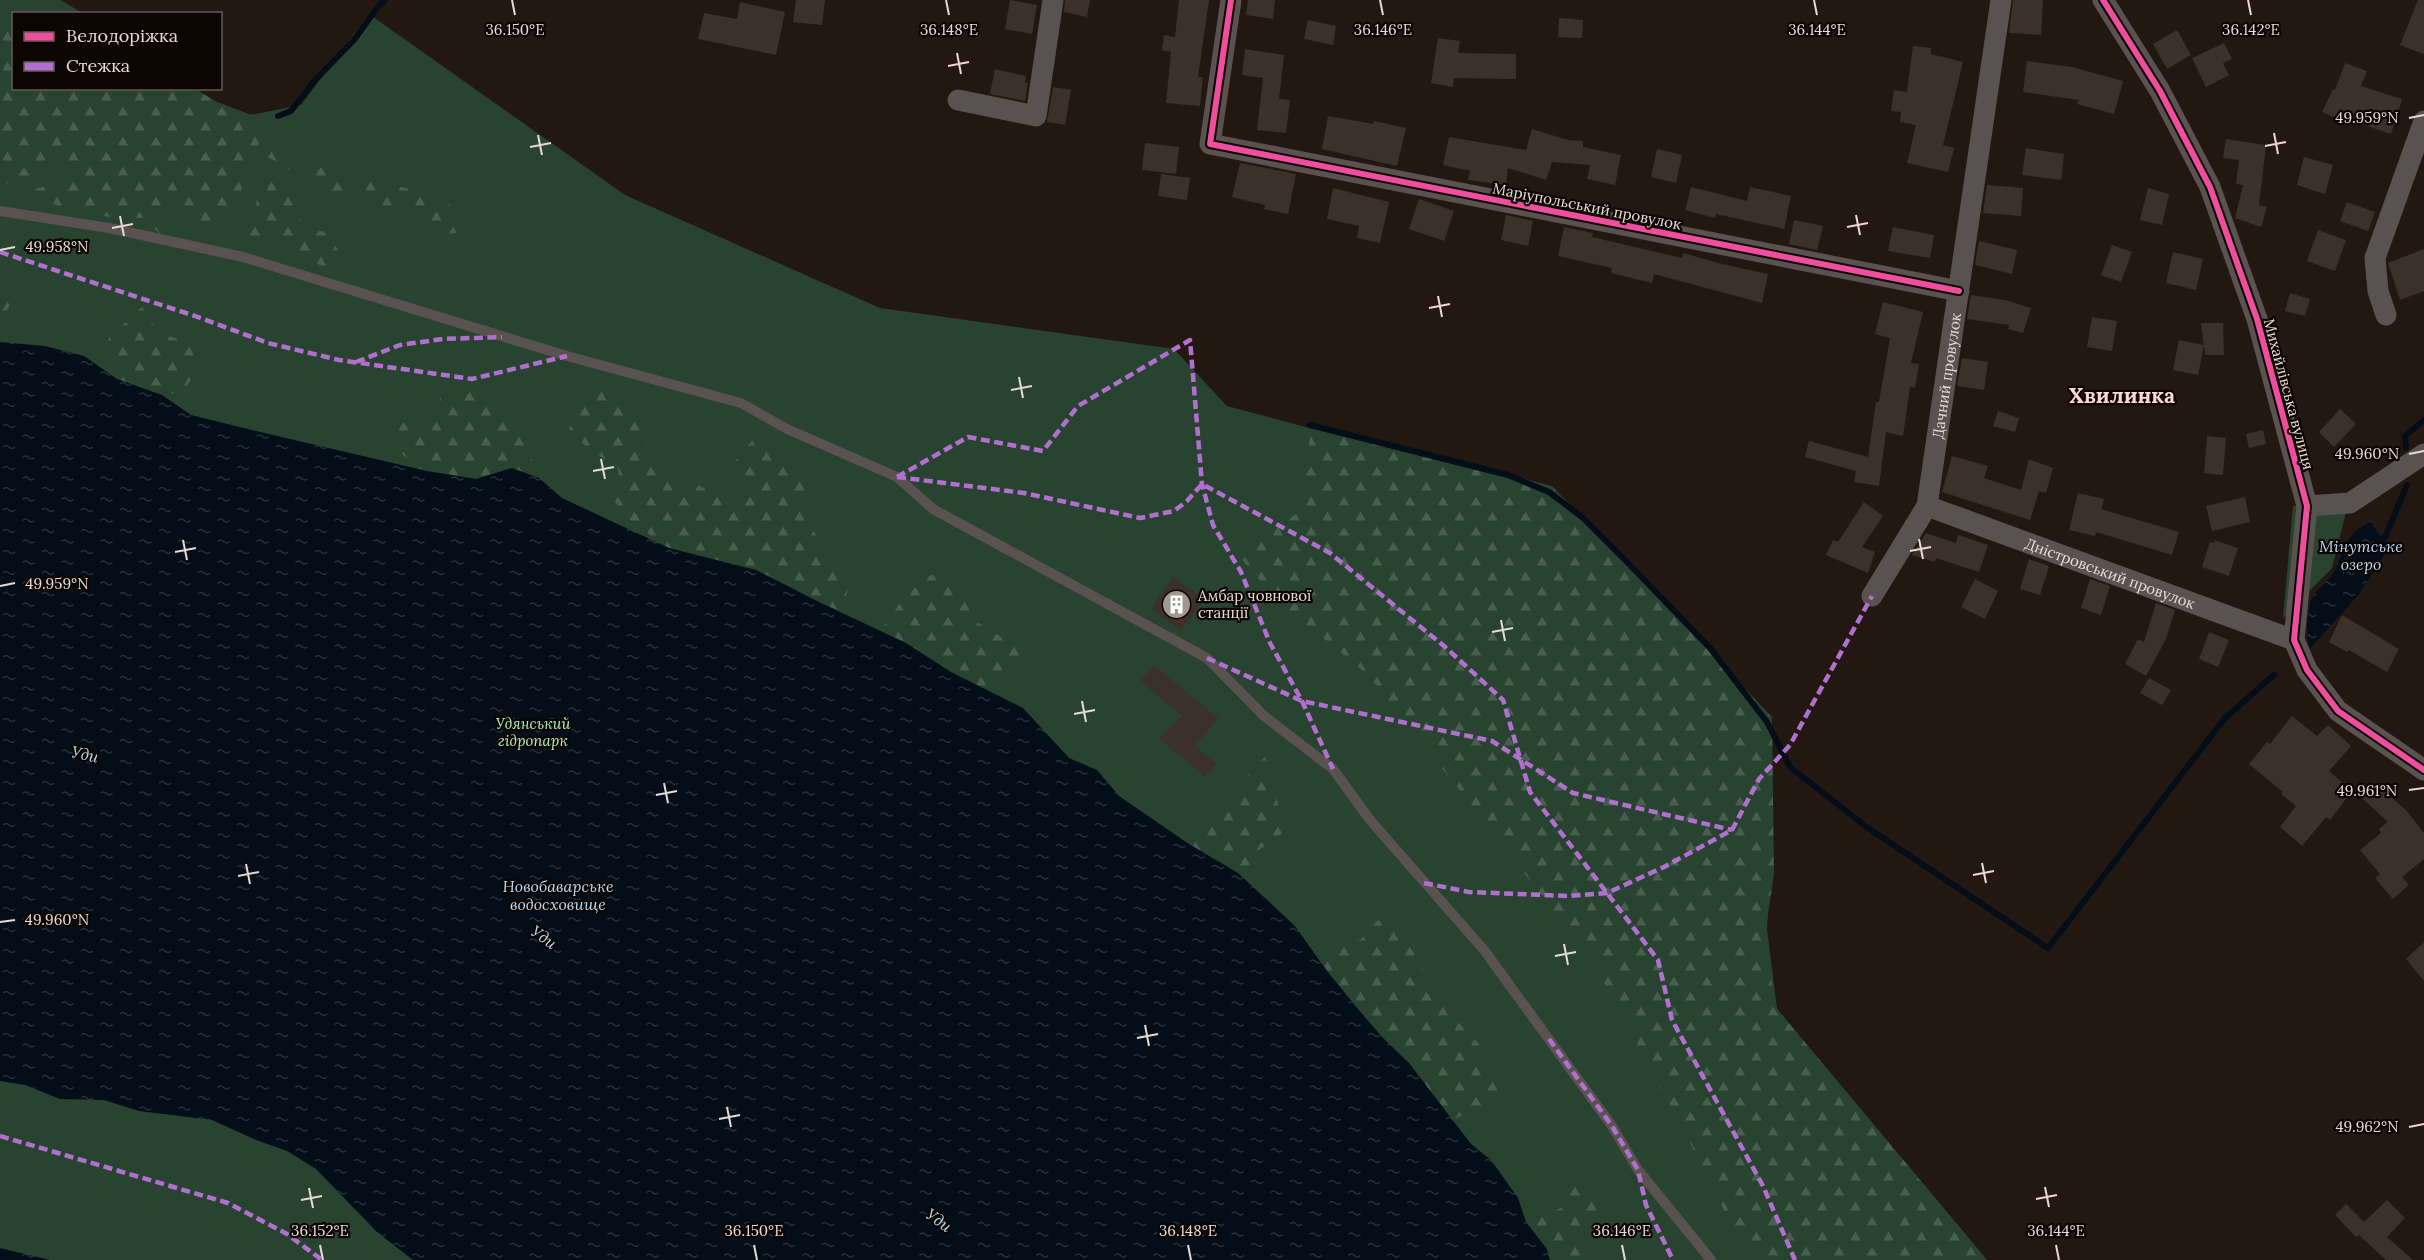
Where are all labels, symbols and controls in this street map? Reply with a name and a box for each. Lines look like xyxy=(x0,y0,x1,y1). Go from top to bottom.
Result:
legend xyxy=(12,12,222,90)
text: 36.150°E xyxy=(485,20,545,39)
text: 36.148°E xyxy=(920,20,978,39)
text: 36.146°E xyxy=(1354,20,1412,39)
text: 36.144°E xyxy=(1788,20,1846,39)
text: 36.142°E xyxy=(2222,20,2280,39)
text: Велодоріжка xyxy=(66,24,178,47)
text: Стежка xyxy=(66,54,130,77)
text: 49.959°N xyxy=(2335,108,2399,127)
street label: Маріупольський провулок xyxy=(1491,178,1683,234)
text: 49.958°N xyxy=(25,237,89,256)
street label: Дачний провулок xyxy=(1927,312,1965,440)
street label: Михайлівська вулиця xyxy=(2260,316,2318,472)
district label: Хвилинка xyxy=(2069,382,2175,409)
text: 49.960°N xyxy=(2335,444,2399,463)
street label: Дністровський провулок xyxy=(2022,533,2198,613)
water label: Мінутське озеро xyxy=(2319,536,2403,574)
text: 49.959°N xyxy=(25,574,89,593)
place label: Амбар човнової станції xyxy=(1197,586,1312,622)
building icon: Амбар човнової станції xyxy=(1161,588,1193,620)
park label: Удянський гідропарк xyxy=(496,714,570,750)
water label: Уди xyxy=(70,741,101,767)
text: 49.961°N xyxy=(2337,781,2397,800)
water label: Новобаварське водосховище xyxy=(502,876,614,914)
text: 49.960°N xyxy=(25,910,89,929)
water label: Уди xyxy=(527,921,561,953)
text: 49.962°N xyxy=(2335,1117,2399,1136)
water label: Уди xyxy=(922,1204,956,1236)
text: 36.152°E xyxy=(291,1221,349,1240)
text: 36.150°E xyxy=(724,1221,784,1240)
text: 36.148°E xyxy=(1159,1221,1217,1240)
text: 36.146°E xyxy=(1593,1221,1651,1240)
text: 36.144°E xyxy=(2027,1221,2085,1240)

